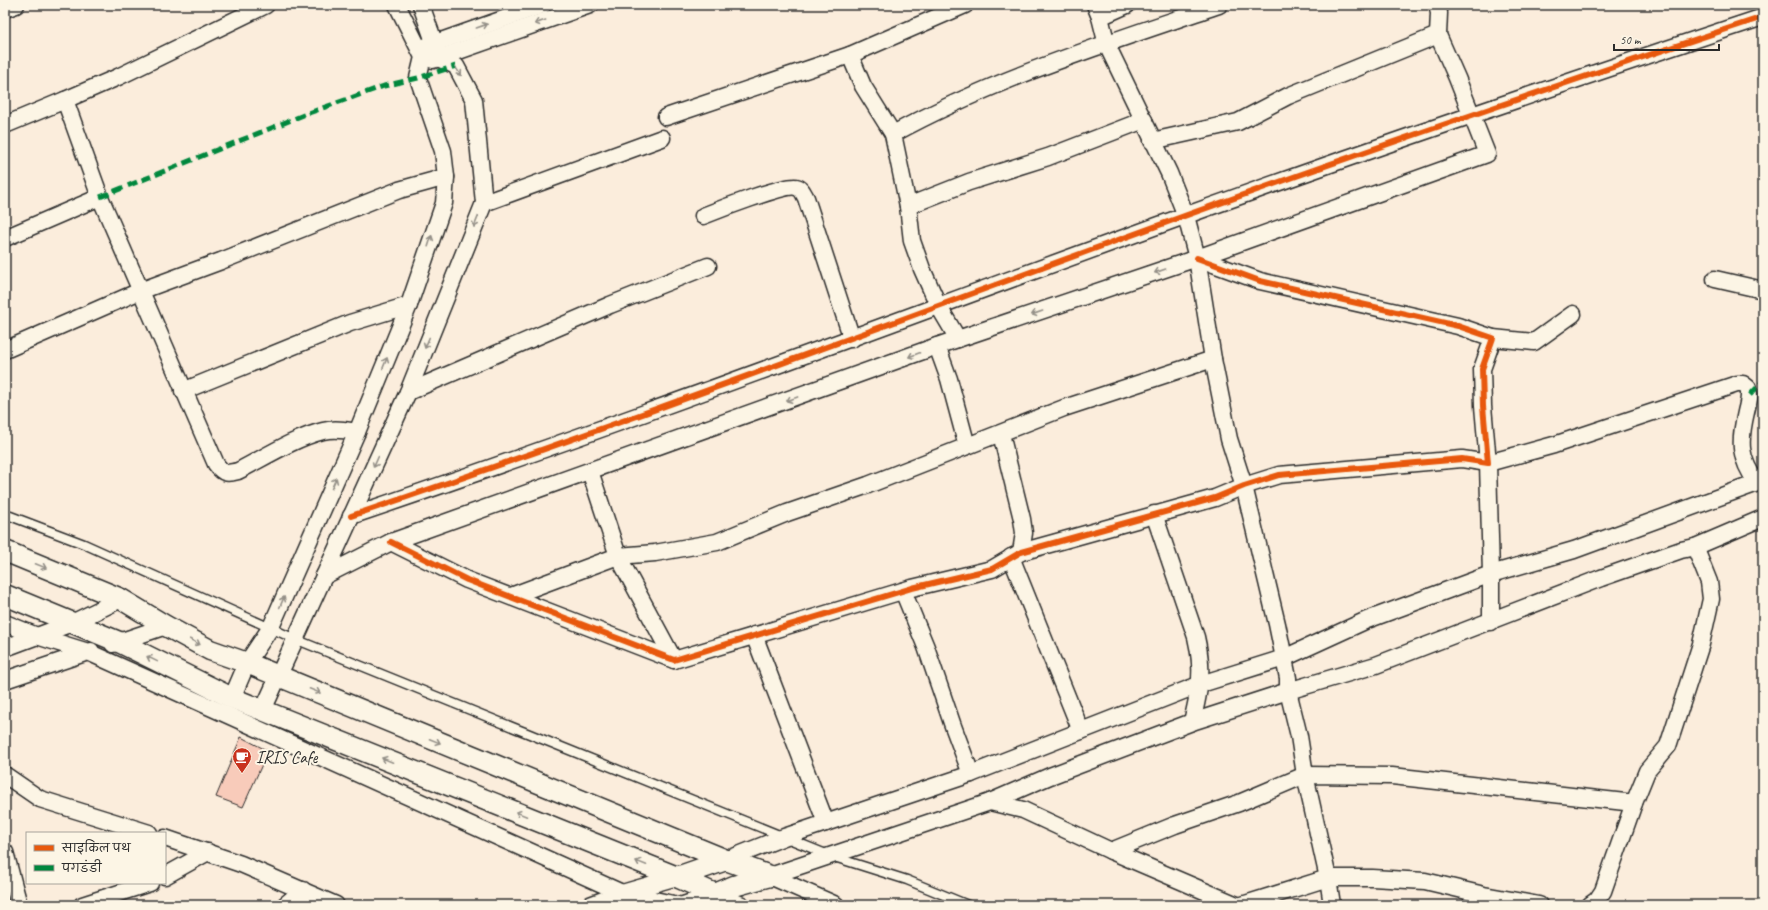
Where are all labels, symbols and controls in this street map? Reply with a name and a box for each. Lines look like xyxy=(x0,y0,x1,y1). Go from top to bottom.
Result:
one-way arrow xyxy=(535,19,547,27)
one-way arrow xyxy=(476,22,488,30)
scale bar xyxy=(1614,26,1719,52)
text: 50 m xyxy=(1620,32,1642,48)
one-way arrow xyxy=(454,65,462,76)
one-way arrow xyxy=(471,216,479,228)
one-way arrow xyxy=(427,235,434,248)
one-way arrow xyxy=(1154,267,1166,275)
one-way arrow xyxy=(1031,310,1044,317)
one-way arrow xyxy=(423,337,431,349)
one-way arrow xyxy=(908,351,920,359)
one-way arrow xyxy=(382,358,390,370)
one-way arrow xyxy=(785,396,798,403)
one-way arrow xyxy=(372,456,379,468)
one-way arrow xyxy=(331,477,339,489)
one-way arrow xyxy=(35,563,47,571)
one-way arrow xyxy=(279,596,286,608)
one-way arrow xyxy=(189,639,201,646)
one-way arrow xyxy=(146,654,158,662)
one-way arrow xyxy=(309,688,321,696)
one-way arrow xyxy=(429,738,441,745)
cafe icon: IRIS Cafe xyxy=(231,746,253,774)
place label: IRIS Cafe xyxy=(256,747,319,768)
one-way arrow xyxy=(382,756,394,763)
one-way arrow xyxy=(515,809,527,817)
legend xyxy=(26,832,166,884)
text: साइकिल पथ xyxy=(61,839,132,856)
one-way arrow xyxy=(636,858,648,866)
text: पगडंडी xyxy=(61,859,103,876)

